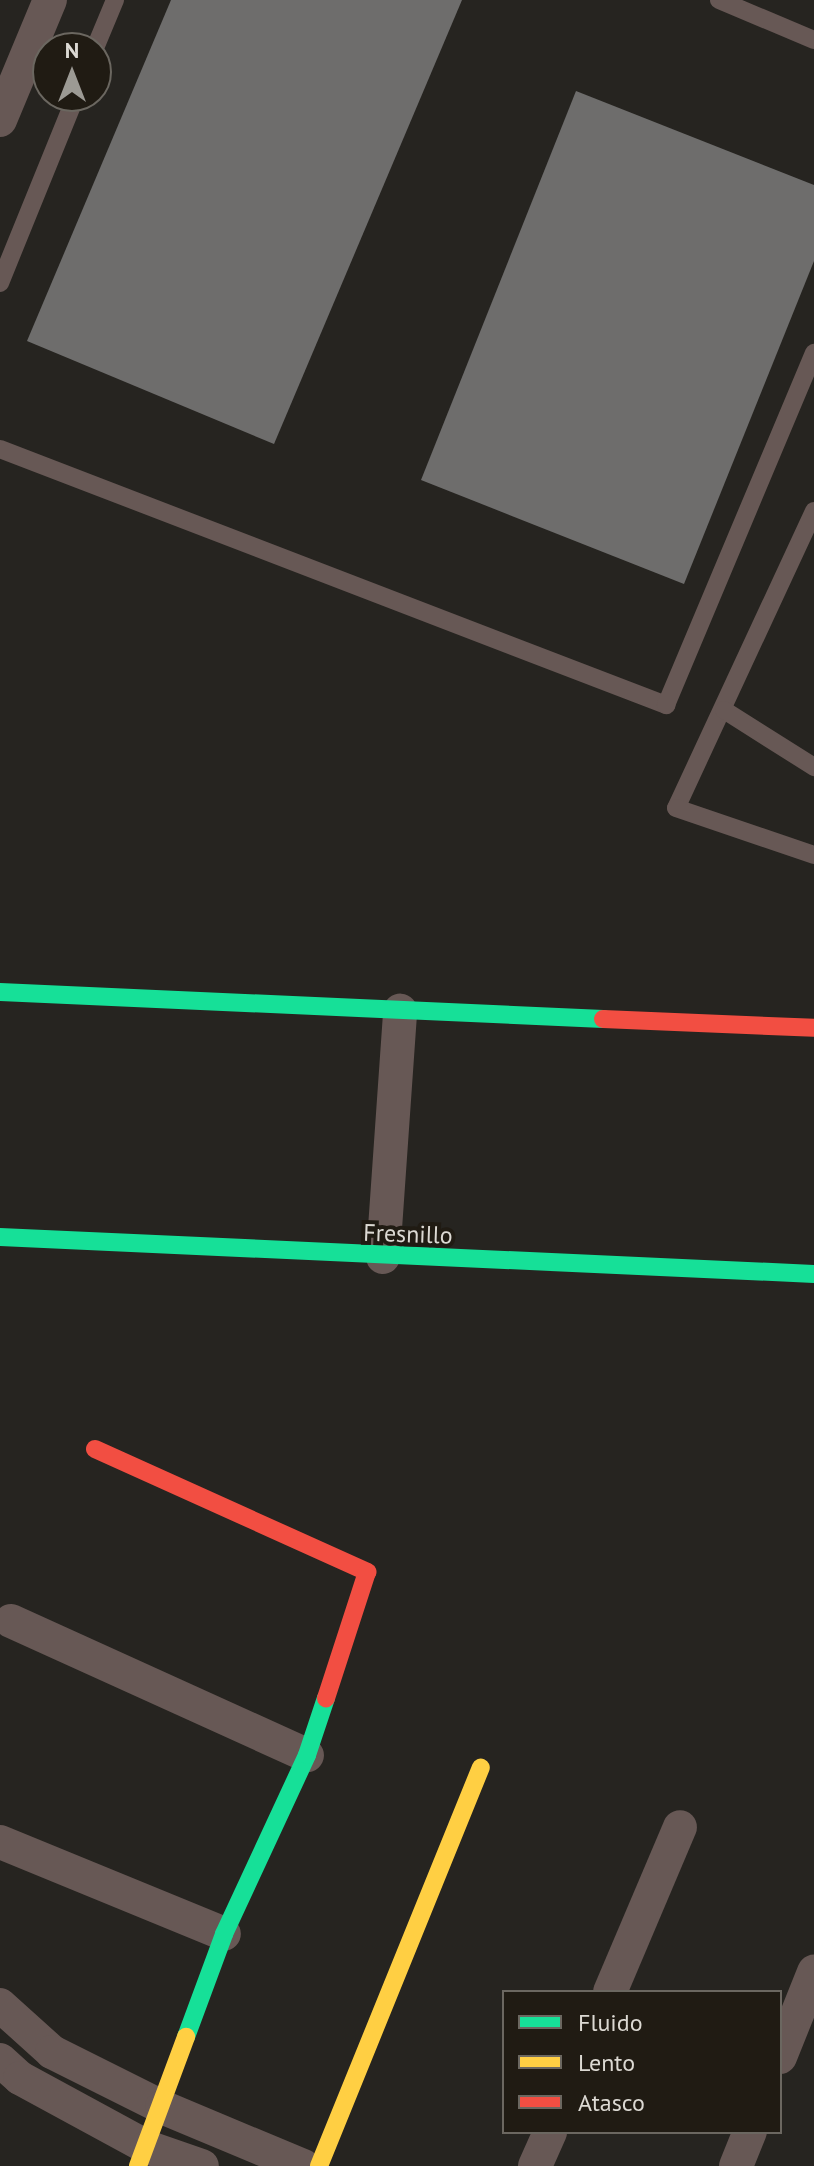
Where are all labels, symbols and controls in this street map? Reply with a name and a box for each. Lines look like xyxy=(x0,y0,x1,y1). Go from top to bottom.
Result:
north arrow xyxy=(32,32,112,112)
text: N xyxy=(65,36,79,64)
street label: Fresnillo xyxy=(363,1218,453,1250)
legend xyxy=(502,1990,782,2134)
text: Fluido xyxy=(578,2007,643,2038)
text: Lento xyxy=(578,2047,635,2078)
text: Atasco xyxy=(578,2087,645,2118)

